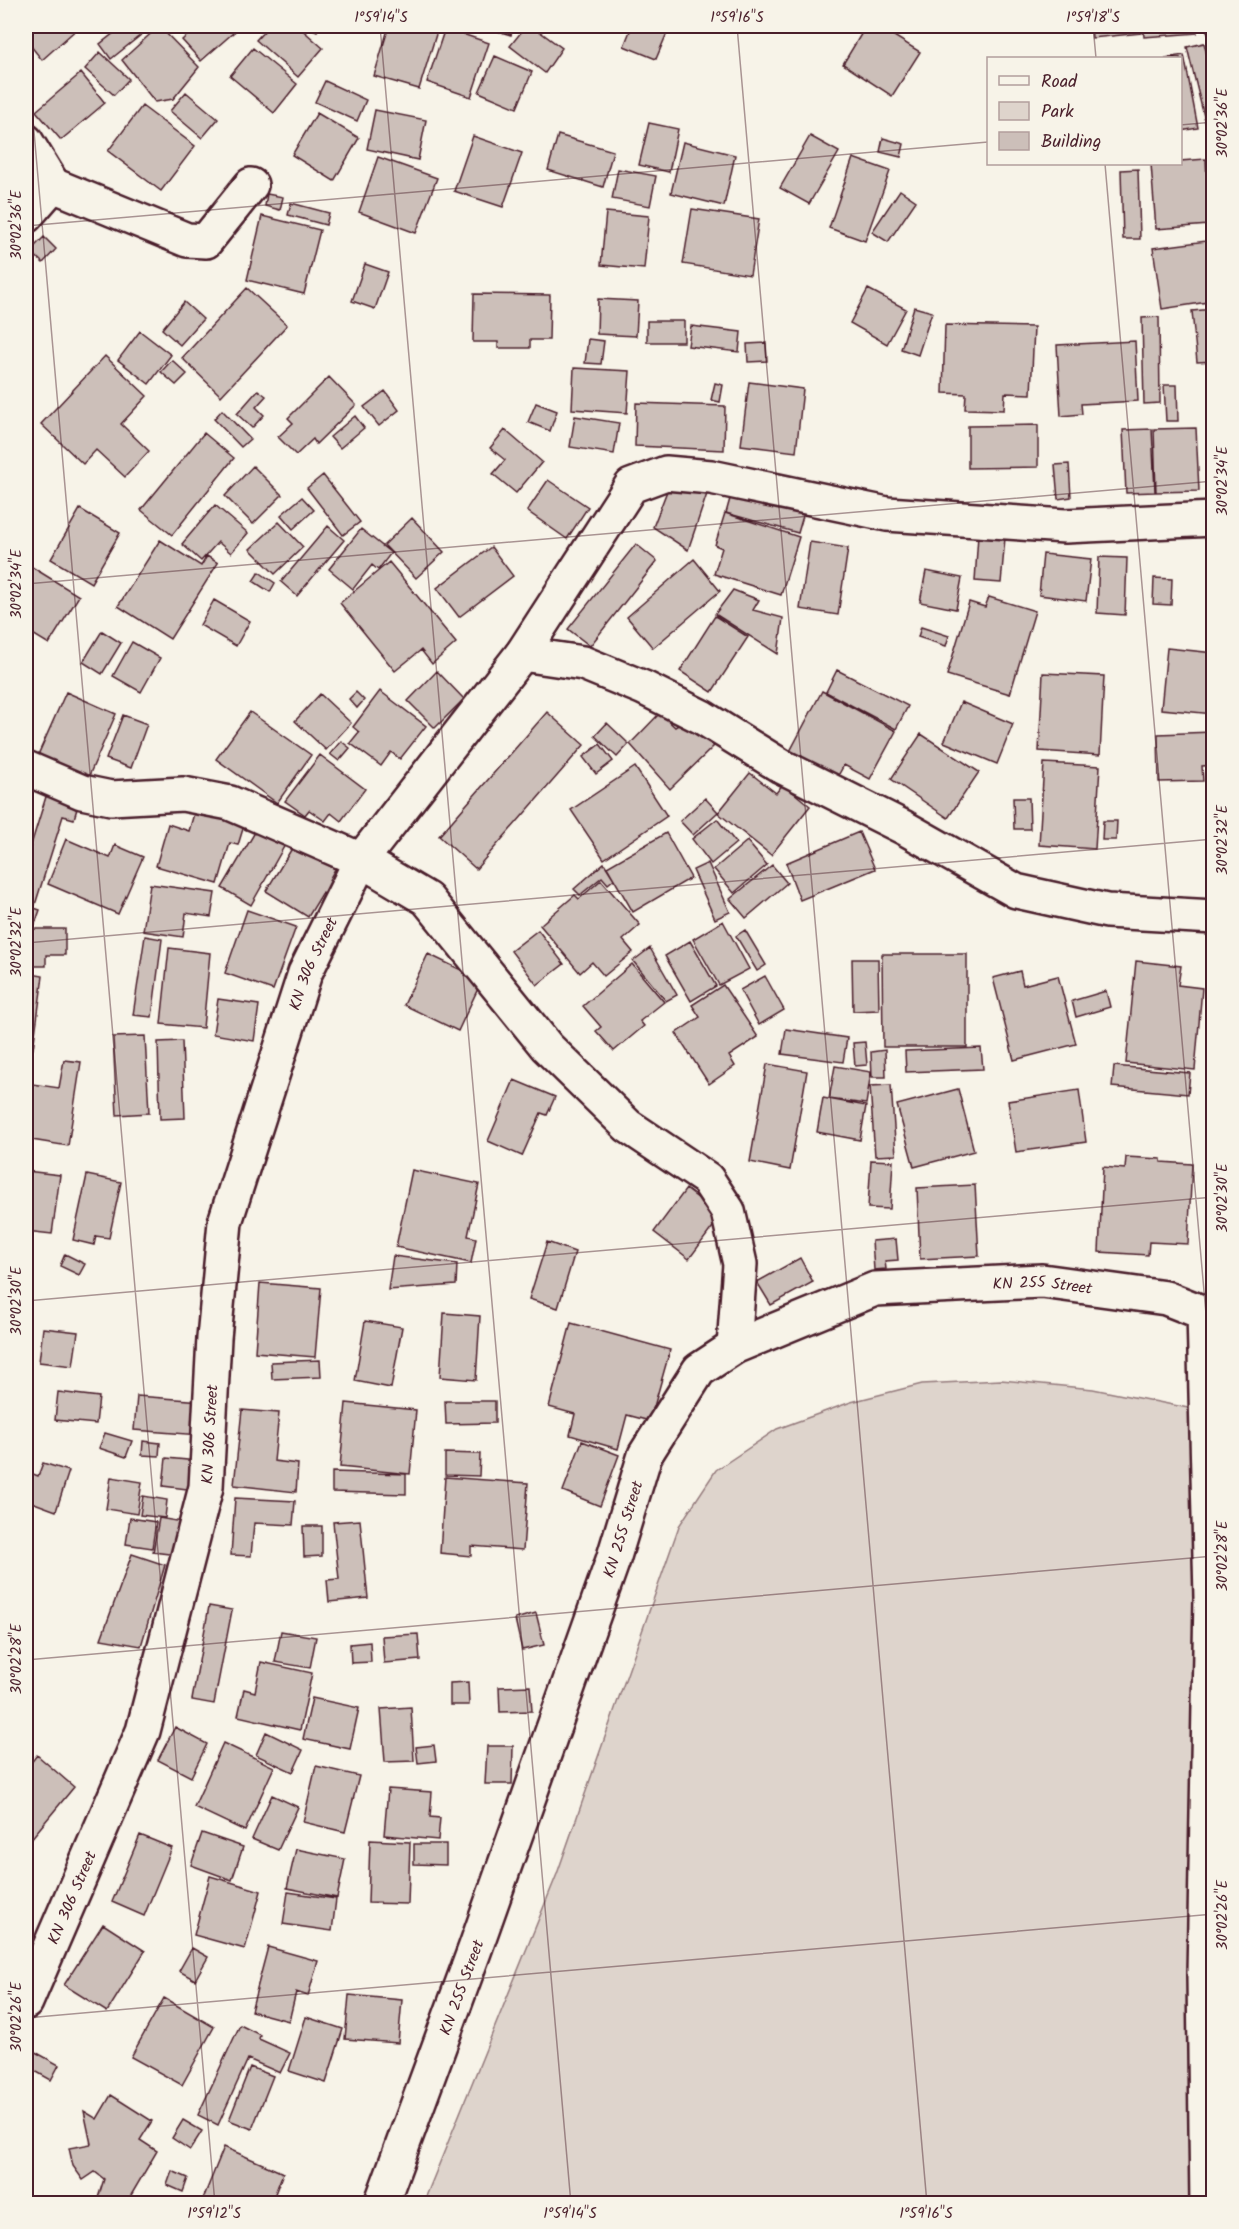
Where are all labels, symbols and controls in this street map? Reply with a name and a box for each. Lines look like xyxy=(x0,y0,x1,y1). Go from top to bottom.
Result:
text: 1°59'14"S xyxy=(354,6,408,30)
text: 1°59'16"S xyxy=(710,6,764,30)
text: 1°59'18"S xyxy=(1066,6,1120,30)
legend xyxy=(987,57,1182,165)
text: Road xyxy=(1041,68,1078,97)
text: 30°02'36"E xyxy=(1211,87,1235,158)
text: Park xyxy=(1041,98,1074,127)
text: Building xyxy=(1041,128,1101,157)
text: 30°02'36"E xyxy=(5,189,29,260)
text: 30°02'34"E xyxy=(1211,445,1235,516)
text: 30°02'34"E xyxy=(5,548,29,619)
text: 30°02'32"E xyxy=(1211,803,1235,875)
text: 30°02'32"E xyxy=(5,905,29,977)
street label: KN 306 Street xyxy=(283,912,345,1014)
text: 30°02'30"E xyxy=(1211,1162,1235,1233)
text: 30°02'30"E xyxy=(5,1265,29,1336)
street label: KN 255 Street xyxy=(992,1270,1094,1302)
street label: KN 306 Street xyxy=(195,1383,226,1485)
street label: KN 255 Street xyxy=(597,1477,651,1581)
text: 30°02'28"E xyxy=(1211,1519,1235,1592)
text: 30°02'28"E xyxy=(5,1622,29,1695)
street label: KN 306 Street xyxy=(41,1846,104,1949)
text: 30°02'26"E xyxy=(1211,1879,1235,1950)
street label: KN 255 Street xyxy=(433,1936,492,2039)
text: 30°02'26"E xyxy=(5,1981,29,2052)
text: 1°59'12"S xyxy=(187,2202,241,2226)
text: 1°59'14"S xyxy=(543,2202,597,2226)
text: 1°59'16"S xyxy=(899,2202,953,2226)

